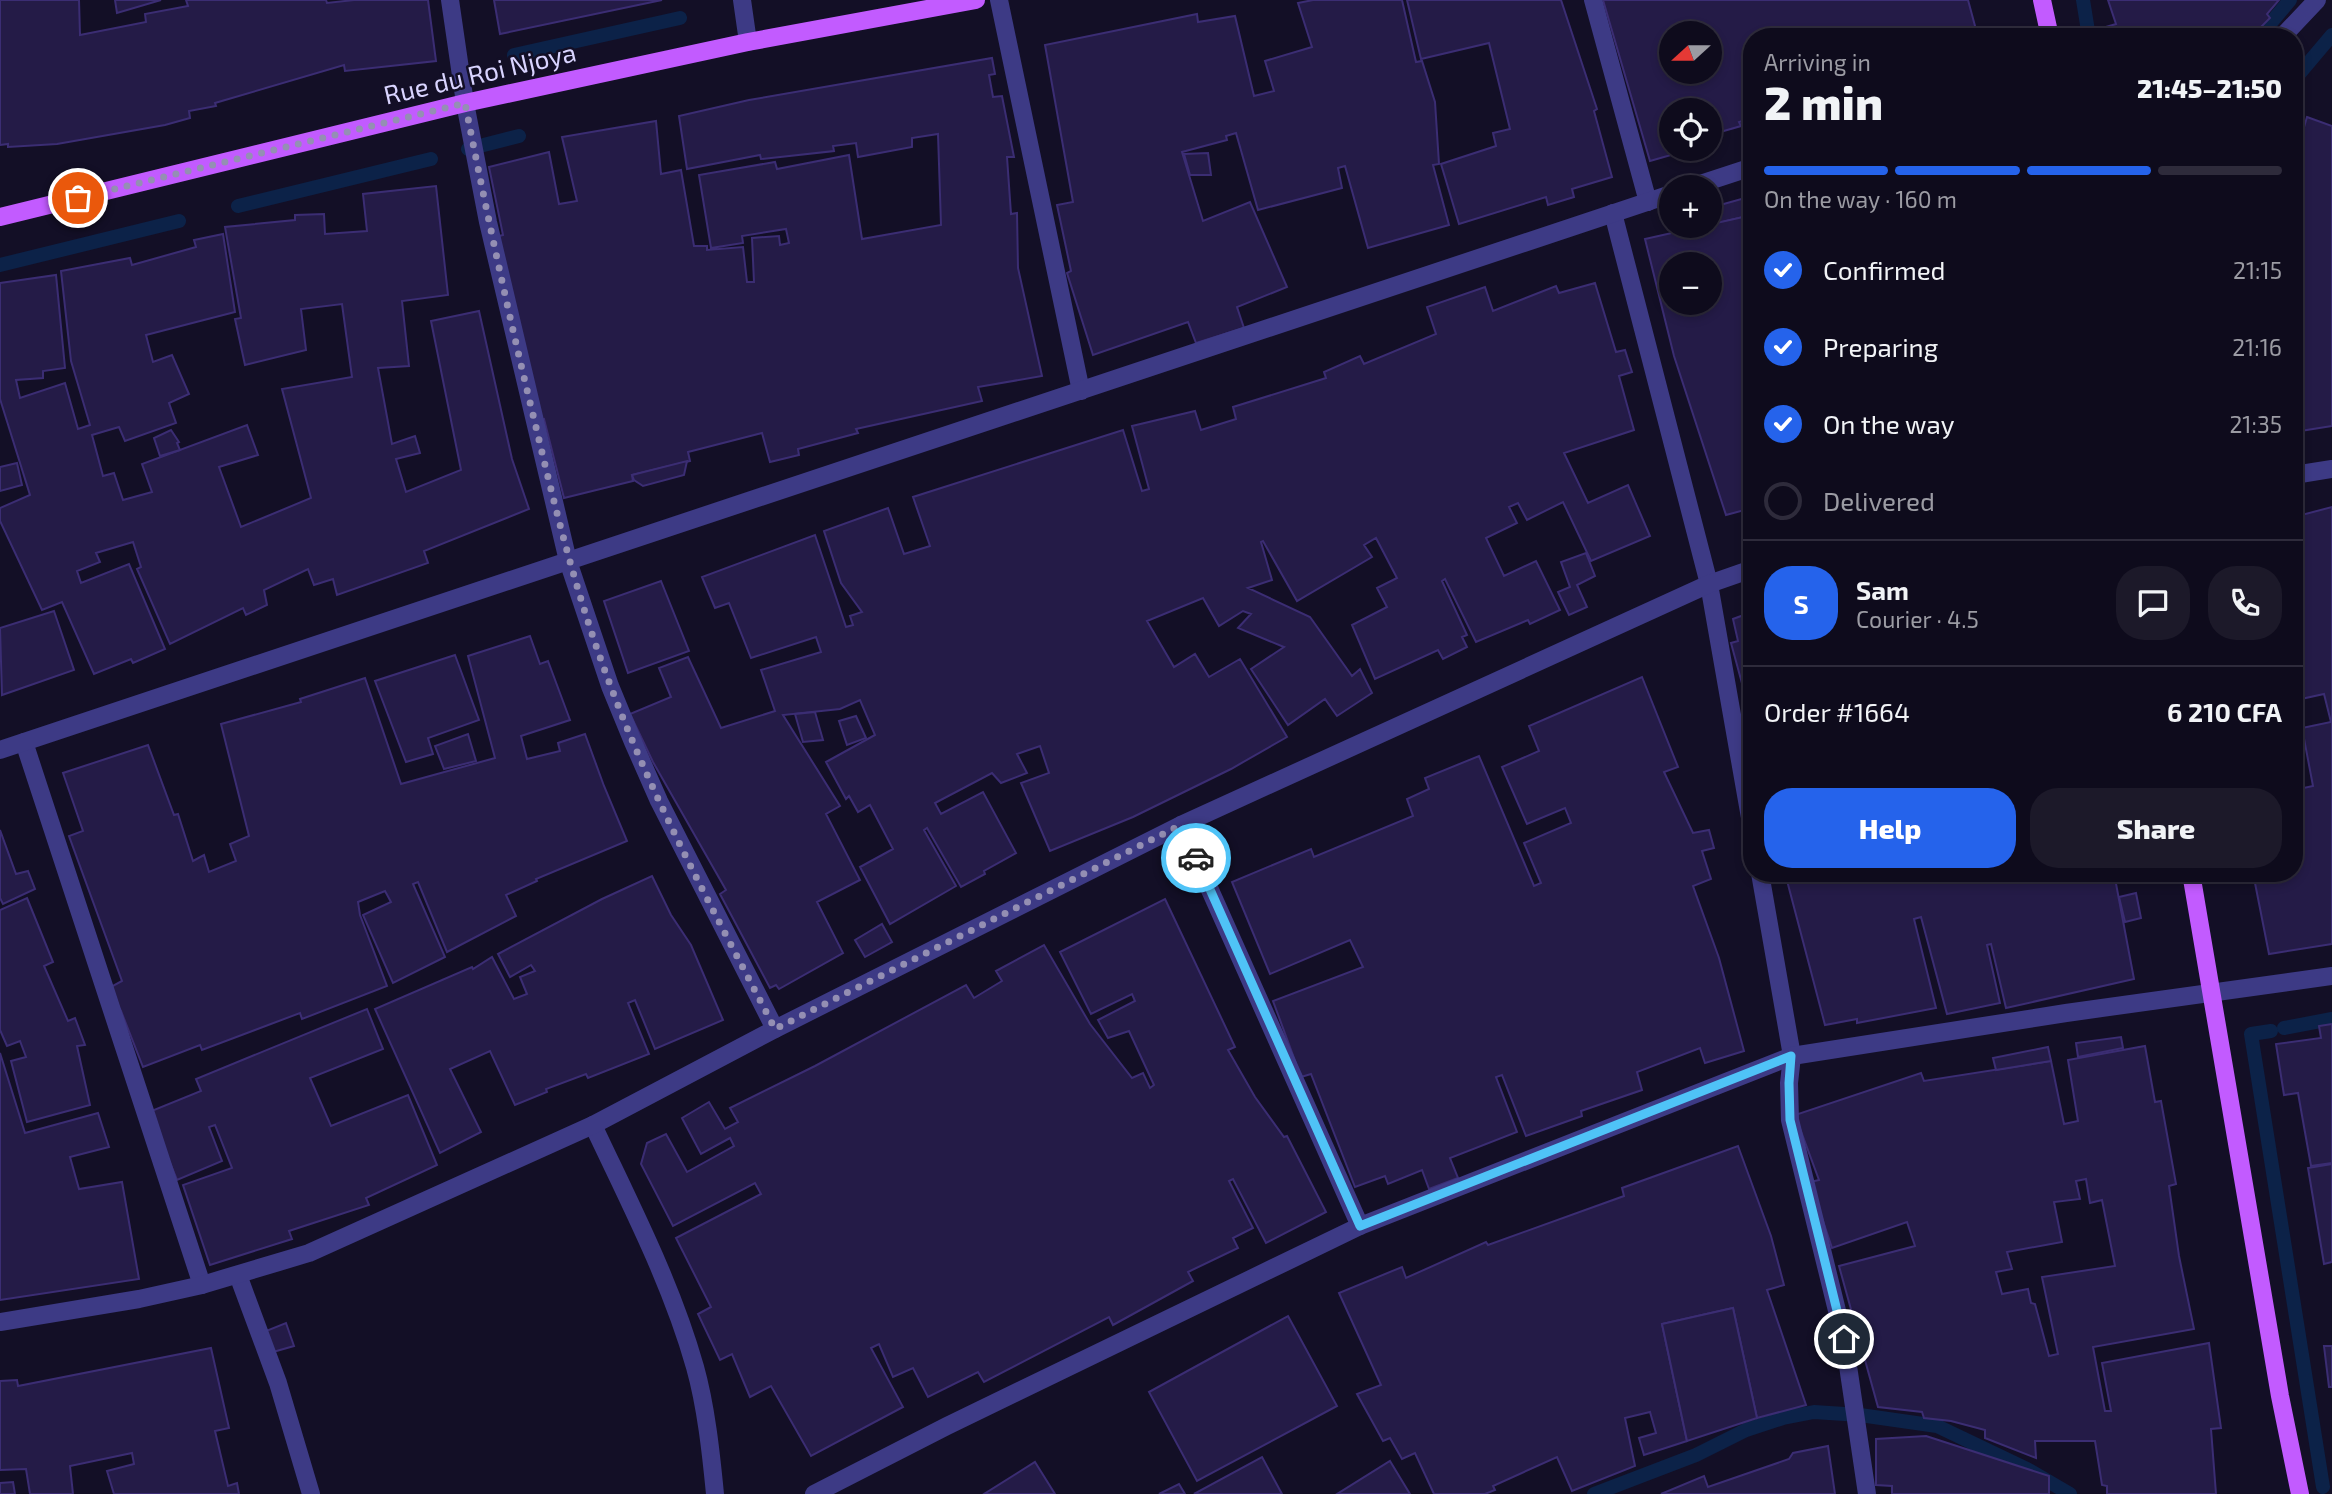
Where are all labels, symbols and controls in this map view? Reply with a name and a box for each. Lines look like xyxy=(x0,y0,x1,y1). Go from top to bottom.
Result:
north arrow xyxy=(1659,21,1722,84)
map controls xyxy=(1659,21,1722,315)
street label: Rue du Roi Njoya xyxy=(380,35,579,110)
text: Arriving in xyxy=(1764,48,1871,76)
text: 21:45–21:50 xyxy=(2137,72,2282,103)
text: 2 min xyxy=(1764,74,1883,129)
button: locate xyxy=(1659,98,1722,161)
pin xyxy=(48,168,108,228)
button: + xyxy=(1659,175,1722,238)
icon: bag xyxy=(59,179,97,217)
text: On the way · 160 m xyxy=(1764,185,1957,213)
icon: check xyxy=(1764,251,1802,289)
button: − xyxy=(1659,252,1722,315)
text: Confirmed xyxy=(1823,254,1946,285)
text: 21:15 xyxy=(2233,256,2282,284)
icon: check xyxy=(1764,328,1802,366)
text: Preparing xyxy=(1823,331,1938,362)
text: 21:16 xyxy=(2232,333,2282,361)
icon: check xyxy=(1764,405,1802,443)
text: On the way xyxy=(1823,408,1954,439)
text: 21:35 xyxy=(2229,410,2282,438)
text: Delivered xyxy=(1823,485,1935,516)
button: chat xyxy=(2116,566,2190,640)
button: phone xyxy=(2208,566,2282,640)
text: Sam xyxy=(1856,574,1909,605)
text: S xyxy=(1793,588,1809,619)
text: Courier · 4.5 xyxy=(1856,605,1979,633)
text: Order #1664 xyxy=(1764,696,1910,727)
text: 6 210 CFA xyxy=(2167,696,2282,727)
button: Help xyxy=(1764,788,2016,868)
button: Share xyxy=(2030,788,2282,868)
courier xyxy=(1161,823,1231,893)
icon: car xyxy=(1177,839,1215,877)
pin xyxy=(1814,1309,1874,1369)
icon: home xyxy=(1825,1320,1863,1358)

